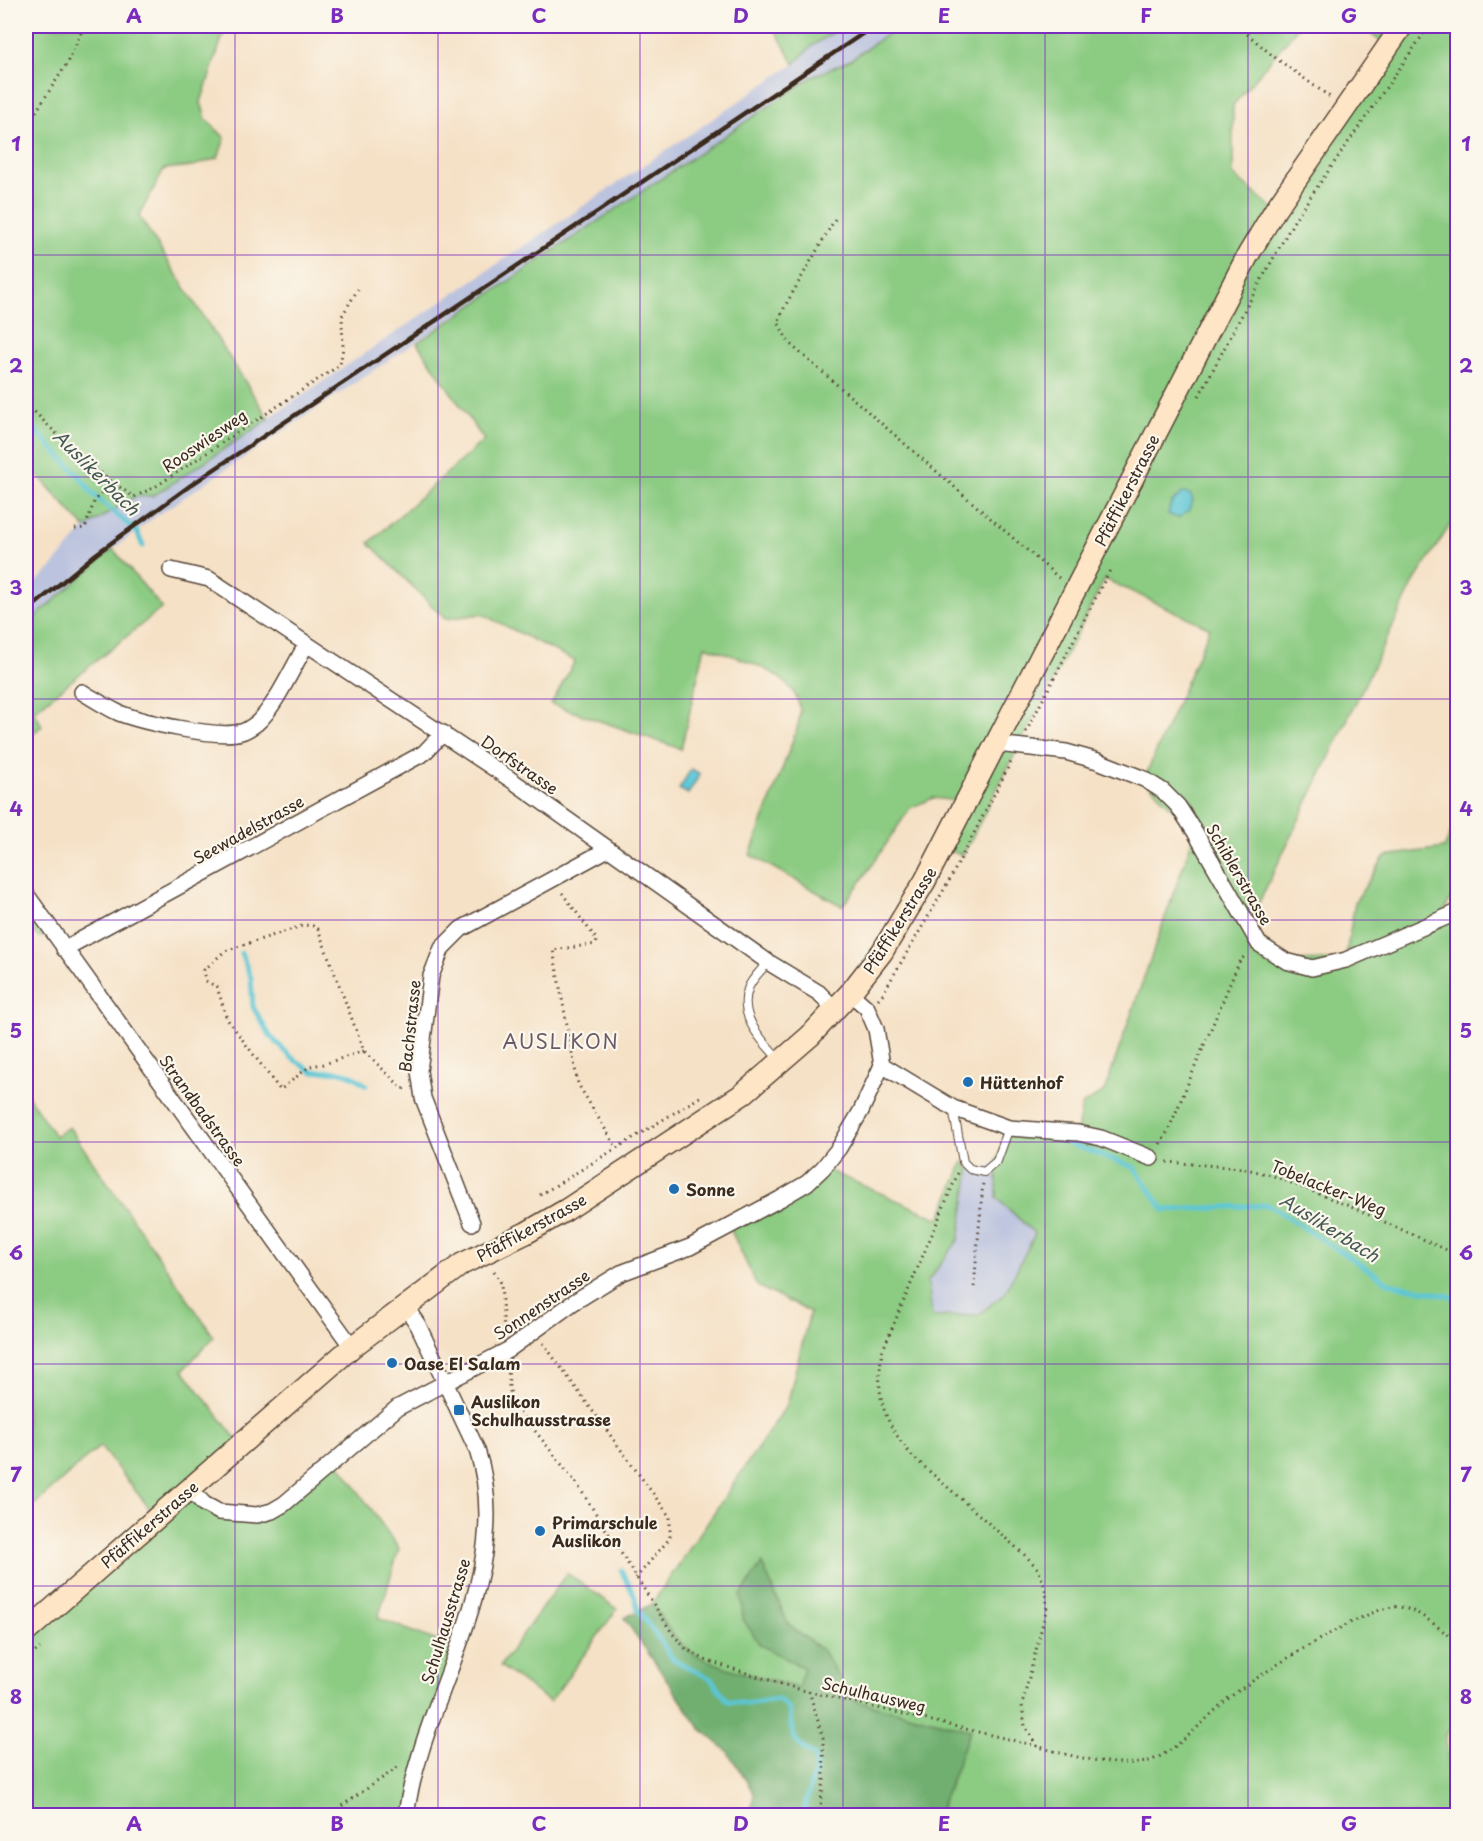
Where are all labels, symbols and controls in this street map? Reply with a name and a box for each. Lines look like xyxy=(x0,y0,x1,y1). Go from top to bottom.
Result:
text: A xyxy=(126,0,142,30)
text: B xyxy=(330,0,344,30)
text: C xyxy=(531,0,547,30)
text: D xyxy=(733,0,749,30)
text: E xyxy=(938,0,950,30)
text: F xyxy=(1140,0,1152,30)
text: G xyxy=(1341,0,1357,30)
text: 1 xyxy=(11,128,21,158)
text: 1 xyxy=(1461,128,1471,158)
text: 2 xyxy=(9,350,23,380)
text: 2 xyxy=(1459,350,1473,380)
street label: Rooswiesweg xyxy=(157,403,251,477)
water label: Auslikerbach xyxy=(48,423,147,522)
street label: Pfäffikerstrasse xyxy=(1087,430,1165,550)
text: 3 xyxy=(9,572,23,602)
text: 3 xyxy=(1459,572,1473,602)
street label: Dorfstrasse xyxy=(476,728,564,800)
street label: Seewadelstrasse xyxy=(188,789,308,869)
text: 4 xyxy=(9,793,23,823)
text: 4 xyxy=(1459,793,1473,823)
street label: Schiblerstrasse xyxy=(1201,819,1279,929)
street label: Pfäffikerstrasse xyxy=(856,862,942,978)
street label: Bachstrasse xyxy=(392,979,426,1073)
text: 5 xyxy=(10,1015,22,1045)
text: 5 xyxy=(1460,1015,1472,1045)
district label: AUSLIKON xyxy=(503,1026,619,1056)
street label: Strandbadstrasse xyxy=(154,1049,252,1171)
place label: Hüttenhof xyxy=(980,1070,1065,1094)
marker: Hüttenhof xyxy=(961,1075,975,1089)
street label: Tobelacker-Weg xyxy=(1268,1153,1390,1221)
place label: Sonne xyxy=(686,1177,735,1201)
marker: Sonne xyxy=(667,1182,681,1196)
water label: Auslikerbach xyxy=(1275,1186,1385,1268)
street label: Pfäffikerstrasse xyxy=(472,1187,590,1267)
text: 6 xyxy=(9,1237,23,1267)
text: 6 xyxy=(1459,1237,1473,1267)
street label: Sonnenstrasse xyxy=(488,1263,594,1345)
place label: Oase El Salam xyxy=(404,1351,520,1375)
marker: Oase El Salam xyxy=(385,1356,399,1370)
place label: Auslikon Schulhausstrasse xyxy=(471,1389,611,1431)
marker: Auslikon Schulhausstrasse xyxy=(452,1403,466,1417)
text: 7 xyxy=(10,1459,22,1489)
text: 7 xyxy=(1460,1459,1472,1489)
street label: Pfäffikerstrasse xyxy=(95,1475,203,1573)
place label: Primarschule Auslikon xyxy=(552,1510,658,1552)
marker: Primarschule Auslikon xyxy=(533,1524,547,1538)
street label: Schulhausstrasse xyxy=(414,1555,476,1687)
street label: Schulhausweg xyxy=(819,1670,929,1718)
text: 8 xyxy=(10,1681,22,1711)
text: 8 xyxy=(1460,1681,1472,1711)
text: A xyxy=(126,1808,142,1838)
text: B xyxy=(330,1808,344,1838)
text: C xyxy=(531,1808,547,1838)
text: D xyxy=(733,1808,749,1838)
text: E xyxy=(938,1808,950,1838)
text: F xyxy=(1140,1808,1152,1838)
text: G xyxy=(1341,1808,1357,1838)

